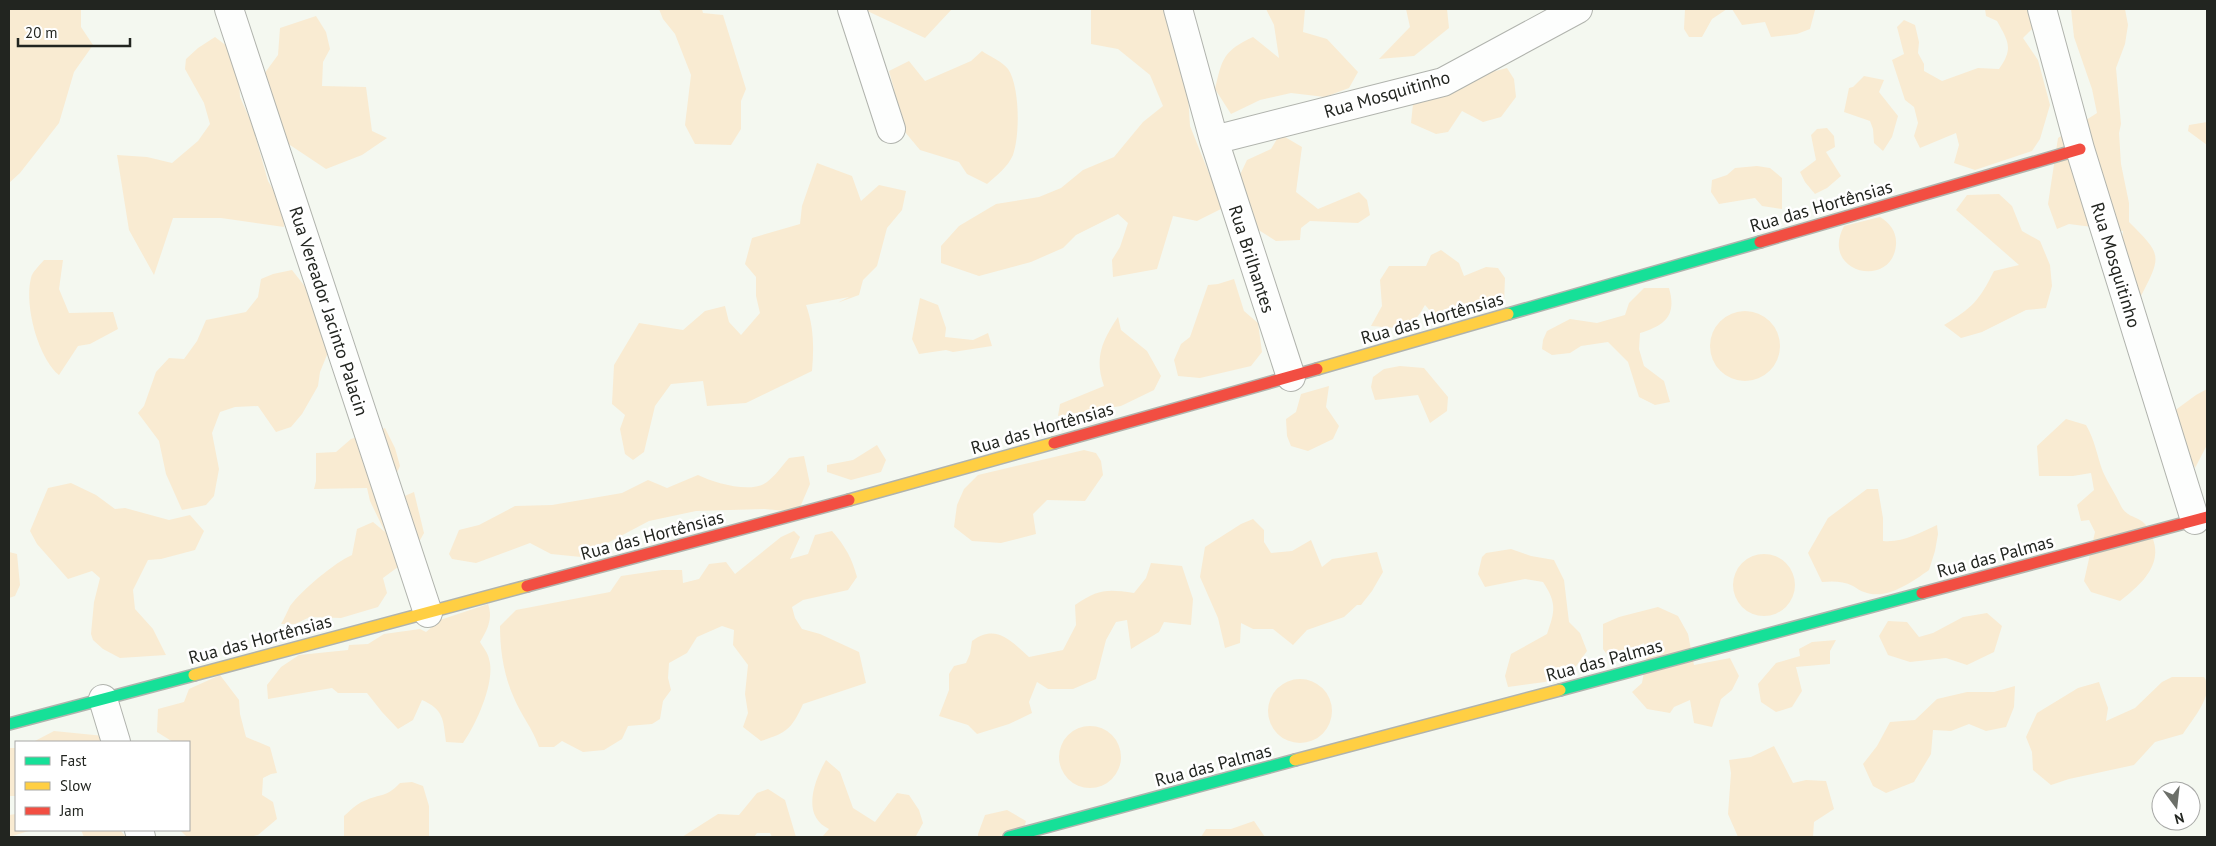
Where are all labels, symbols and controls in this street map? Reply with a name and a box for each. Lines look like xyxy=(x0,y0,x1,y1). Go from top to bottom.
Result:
scale bar xyxy=(18,15,130,47)
text: 20 m xyxy=(25,23,58,42)
street label: Rua Mosquitinho xyxy=(1321,65,1453,123)
street label: Rua das Hortênsias xyxy=(1747,175,1895,237)
street label: Rua Mosquitinho xyxy=(2086,200,2146,330)
street label: Rua Brilhantes xyxy=(1224,202,1280,316)
street label: Rua Vereador Jacinto Palacin xyxy=(284,203,374,419)
street label: Rua das Hortênsias xyxy=(1358,287,1506,349)
street label: Rua das Hortênsias xyxy=(968,397,1116,459)
street label: Rua das Hortênsias xyxy=(578,505,726,565)
street label: Rua das Palmas xyxy=(1934,529,2056,583)
street label: Rua das Hortênsias xyxy=(186,609,334,669)
street label: Rua das Palmas xyxy=(1543,633,1665,687)
street label: Rua das Palmas xyxy=(1152,738,1274,792)
legend xyxy=(15,741,190,831)
text: Fast xyxy=(60,751,87,770)
text: Slow xyxy=(60,776,91,795)
north arrow xyxy=(2151,781,2201,831)
text: Jam xyxy=(59,801,84,820)
text: N xyxy=(2173,809,2186,828)

